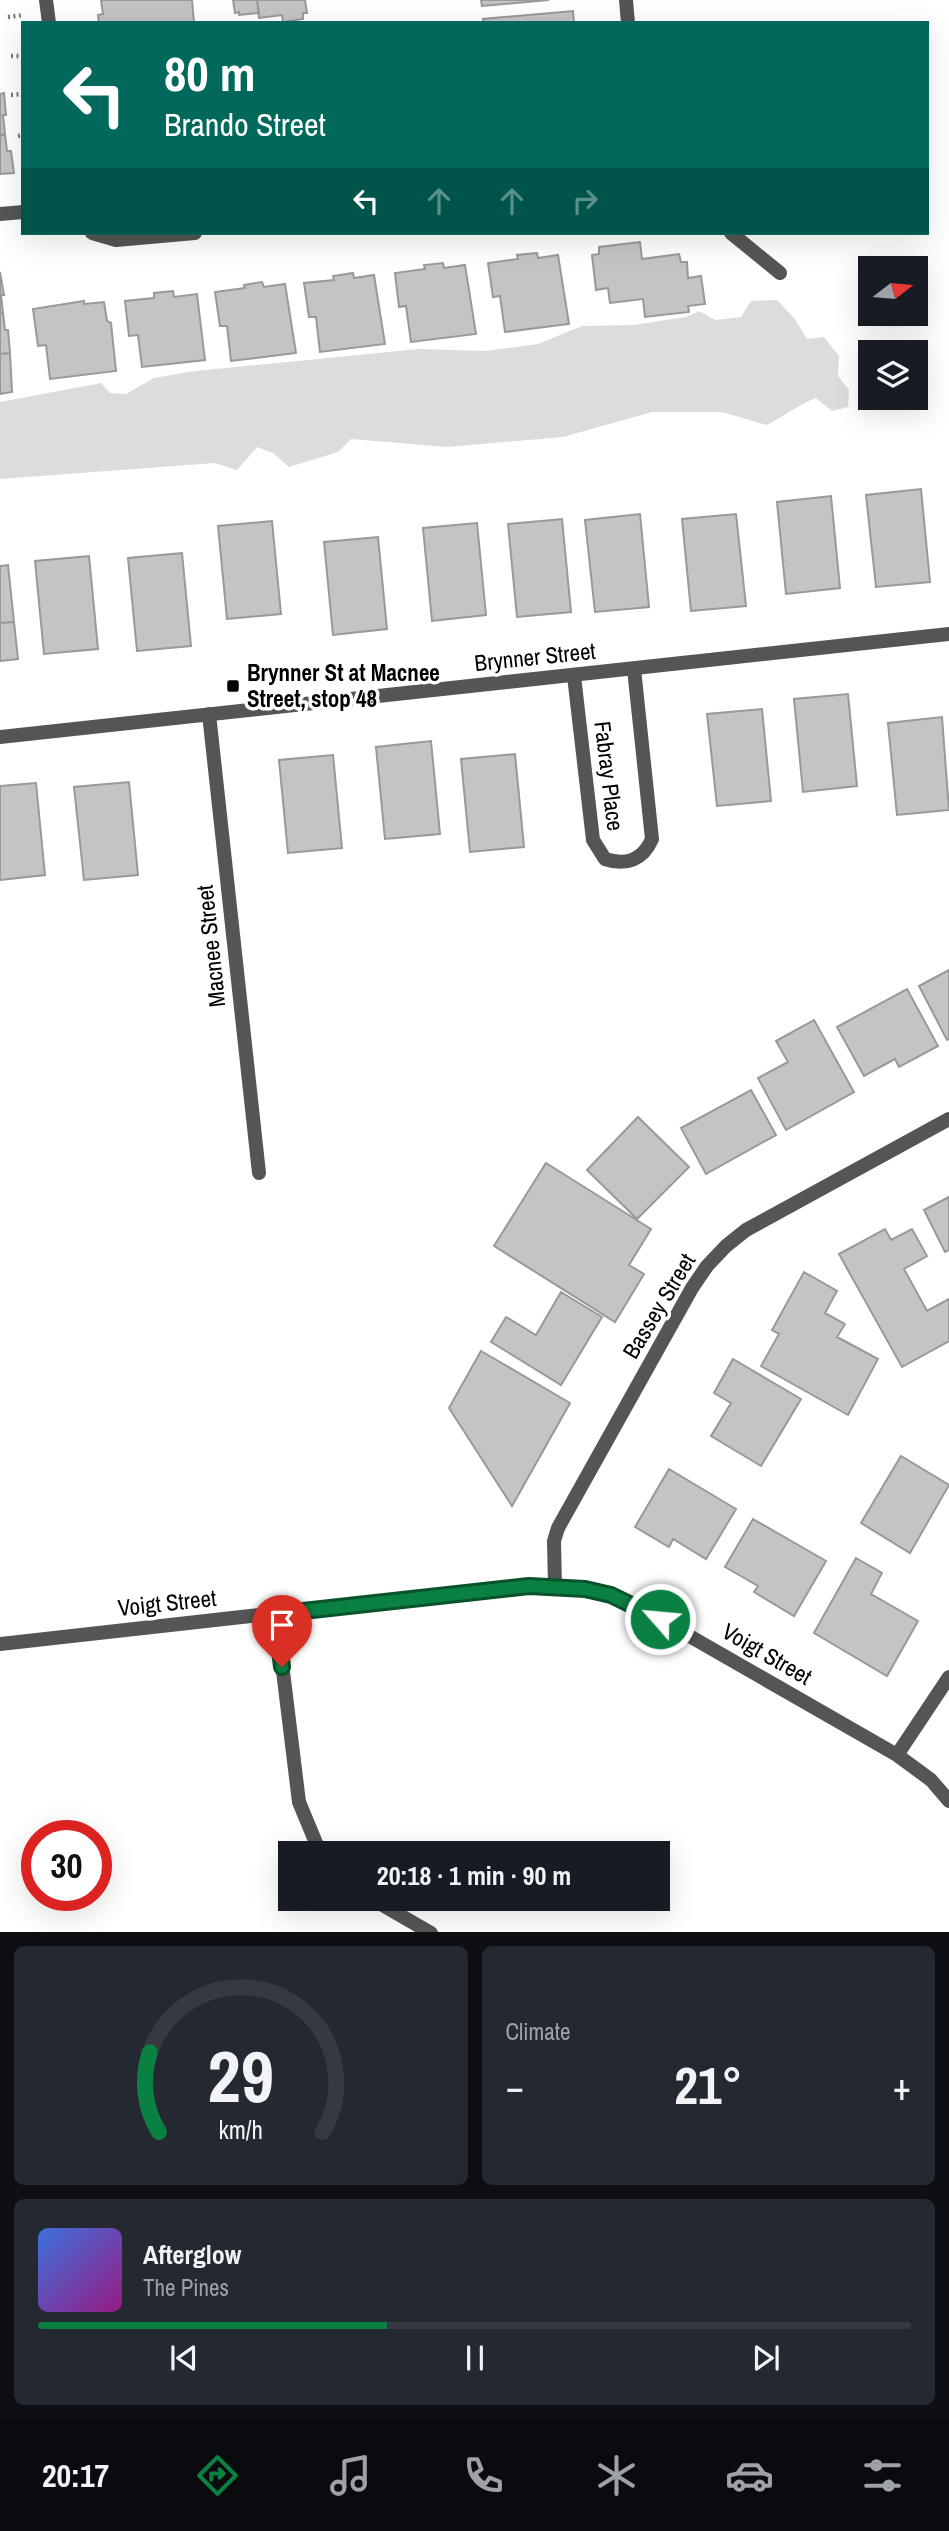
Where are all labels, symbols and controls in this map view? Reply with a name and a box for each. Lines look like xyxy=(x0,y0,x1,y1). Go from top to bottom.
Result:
text: 80 m xyxy=(164,40,256,106)
icon: left xyxy=(49,49,140,140)
text: Brando Street xyxy=(164,103,326,146)
icon: left xyxy=(347,182,385,220)
icon: ahead xyxy=(420,182,458,220)
icon: ahead xyxy=(493,182,531,220)
icon: right xyxy=(566,182,604,220)
north arrow xyxy=(858,256,928,326)
map controls xyxy=(858,256,928,410)
button: layers xyxy=(858,340,928,410)
street label: Brynner Street xyxy=(473,635,597,678)
place label: Brynner St at Macnee Street, stop 48 xyxy=(247,657,440,714)
marker: Brynner St at Macnee Street, stop 48 xyxy=(225,678,241,694)
street label: Fabray Place xyxy=(587,719,632,833)
street label: Macnee Street xyxy=(189,883,232,1009)
street label: Bassey Street xyxy=(615,1247,702,1364)
street label: Voigt Street xyxy=(116,1582,218,1623)
position arrow xyxy=(623,1582,697,1656)
pin xyxy=(252,1595,312,1667)
icon: arrive xyxy=(263,1606,301,1644)
street label: Voigt Street xyxy=(717,1615,818,1692)
speed limit sign: 30 xyxy=(21,1820,112,1911)
text: 20:18 · 1 min · 90 m xyxy=(377,1858,571,1893)
text: Climate xyxy=(506,2016,570,2047)
text: 29 xyxy=(208,2027,274,2125)
text: 21° xyxy=(674,2050,742,2120)
text: − xyxy=(506,2061,524,2112)
text: + xyxy=(893,2061,911,2112)
text: km/h xyxy=(219,2112,263,2146)
text: Afterglow xyxy=(143,2237,241,2272)
text: The Pines xyxy=(143,2272,229,2303)
icon: previous xyxy=(165,2339,203,2377)
icon: pause xyxy=(456,2339,494,2377)
icon: next xyxy=(747,2339,785,2377)
icon: directions xyxy=(193,2451,242,2500)
icon: music xyxy=(326,2451,375,2500)
icon: phone xyxy=(459,2451,508,2500)
icon: climate xyxy=(592,2451,641,2500)
icon: car xyxy=(725,2451,774,2500)
icon: filters xyxy=(858,2451,907,2500)
text: 20:17 xyxy=(42,2454,109,2497)

